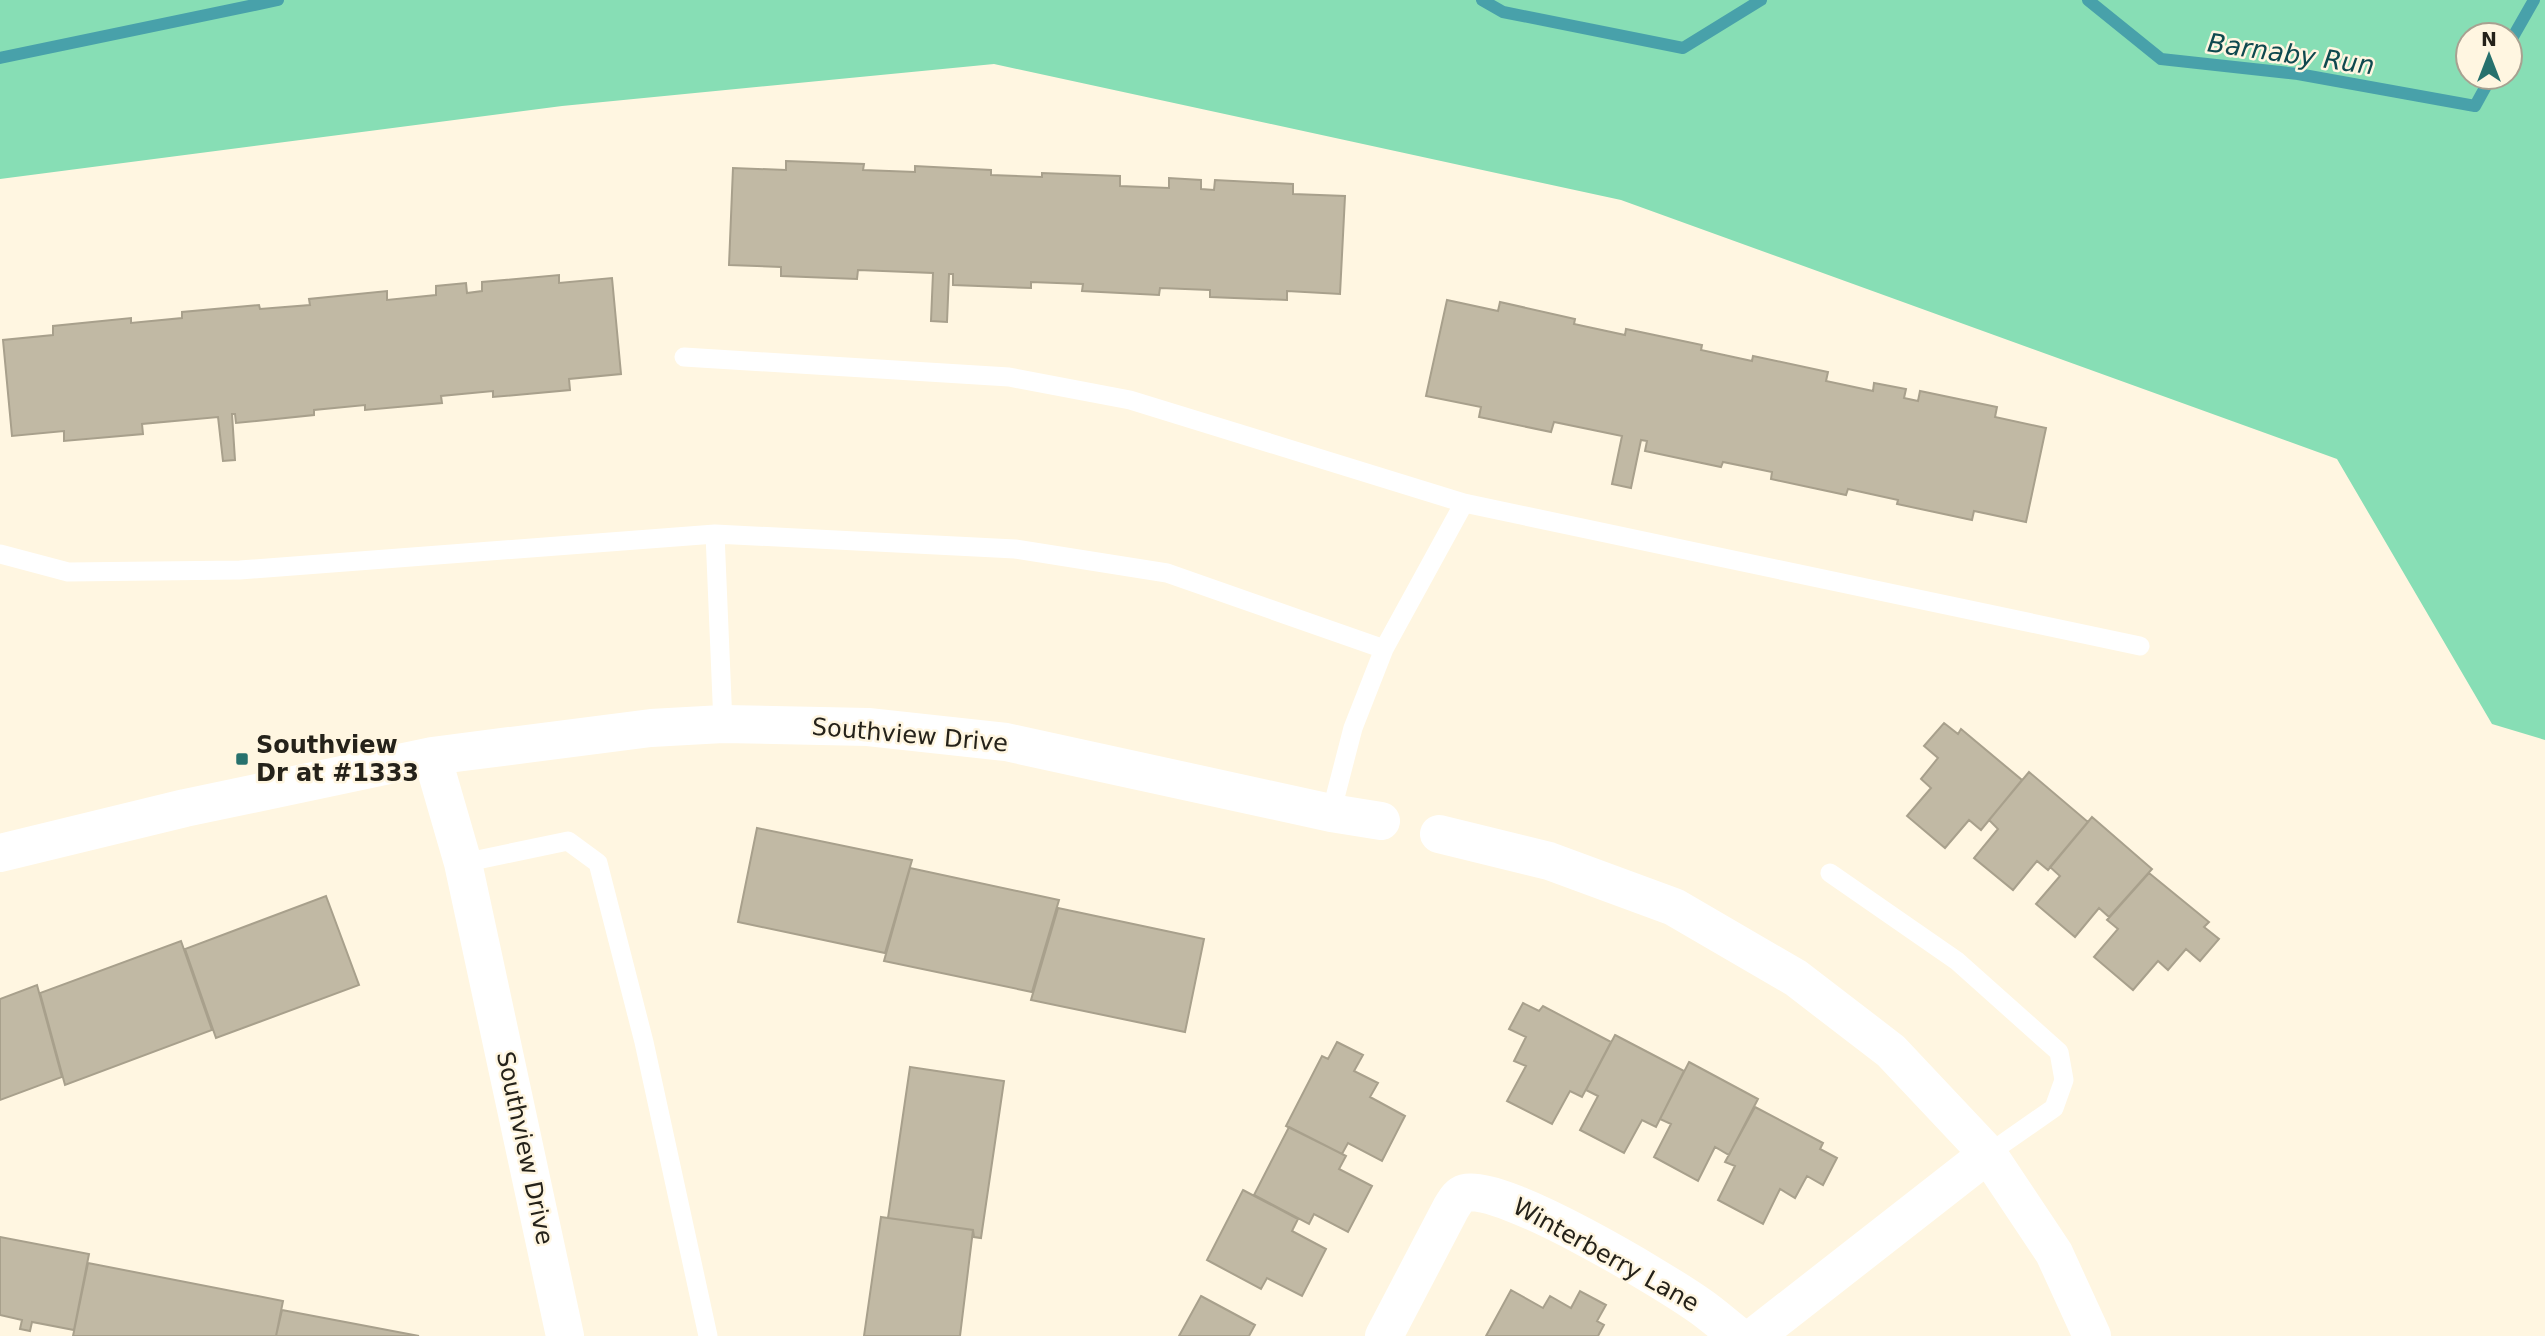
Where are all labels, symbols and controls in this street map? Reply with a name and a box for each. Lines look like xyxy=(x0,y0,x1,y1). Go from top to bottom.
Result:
north arrow xyxy=(2454,21,2524,91)
water label: Barnaby Run xyxy=(2206,27,2376,81)
text: N xyxy=(2481,28,2497,50)
street label: Southview Drive xyxy=(811,712,1009,758)
place label: Southview Dr at #1333 xyxy=(256,731,419,787)
marker: Southview Dr at #1333 xyxy=(234,751,250,767)
street label: Southview Drive xyxy=(491,1049,559,1247)
street label: Winterberry Lane xyxy=(1508,1192,1704,1318)

